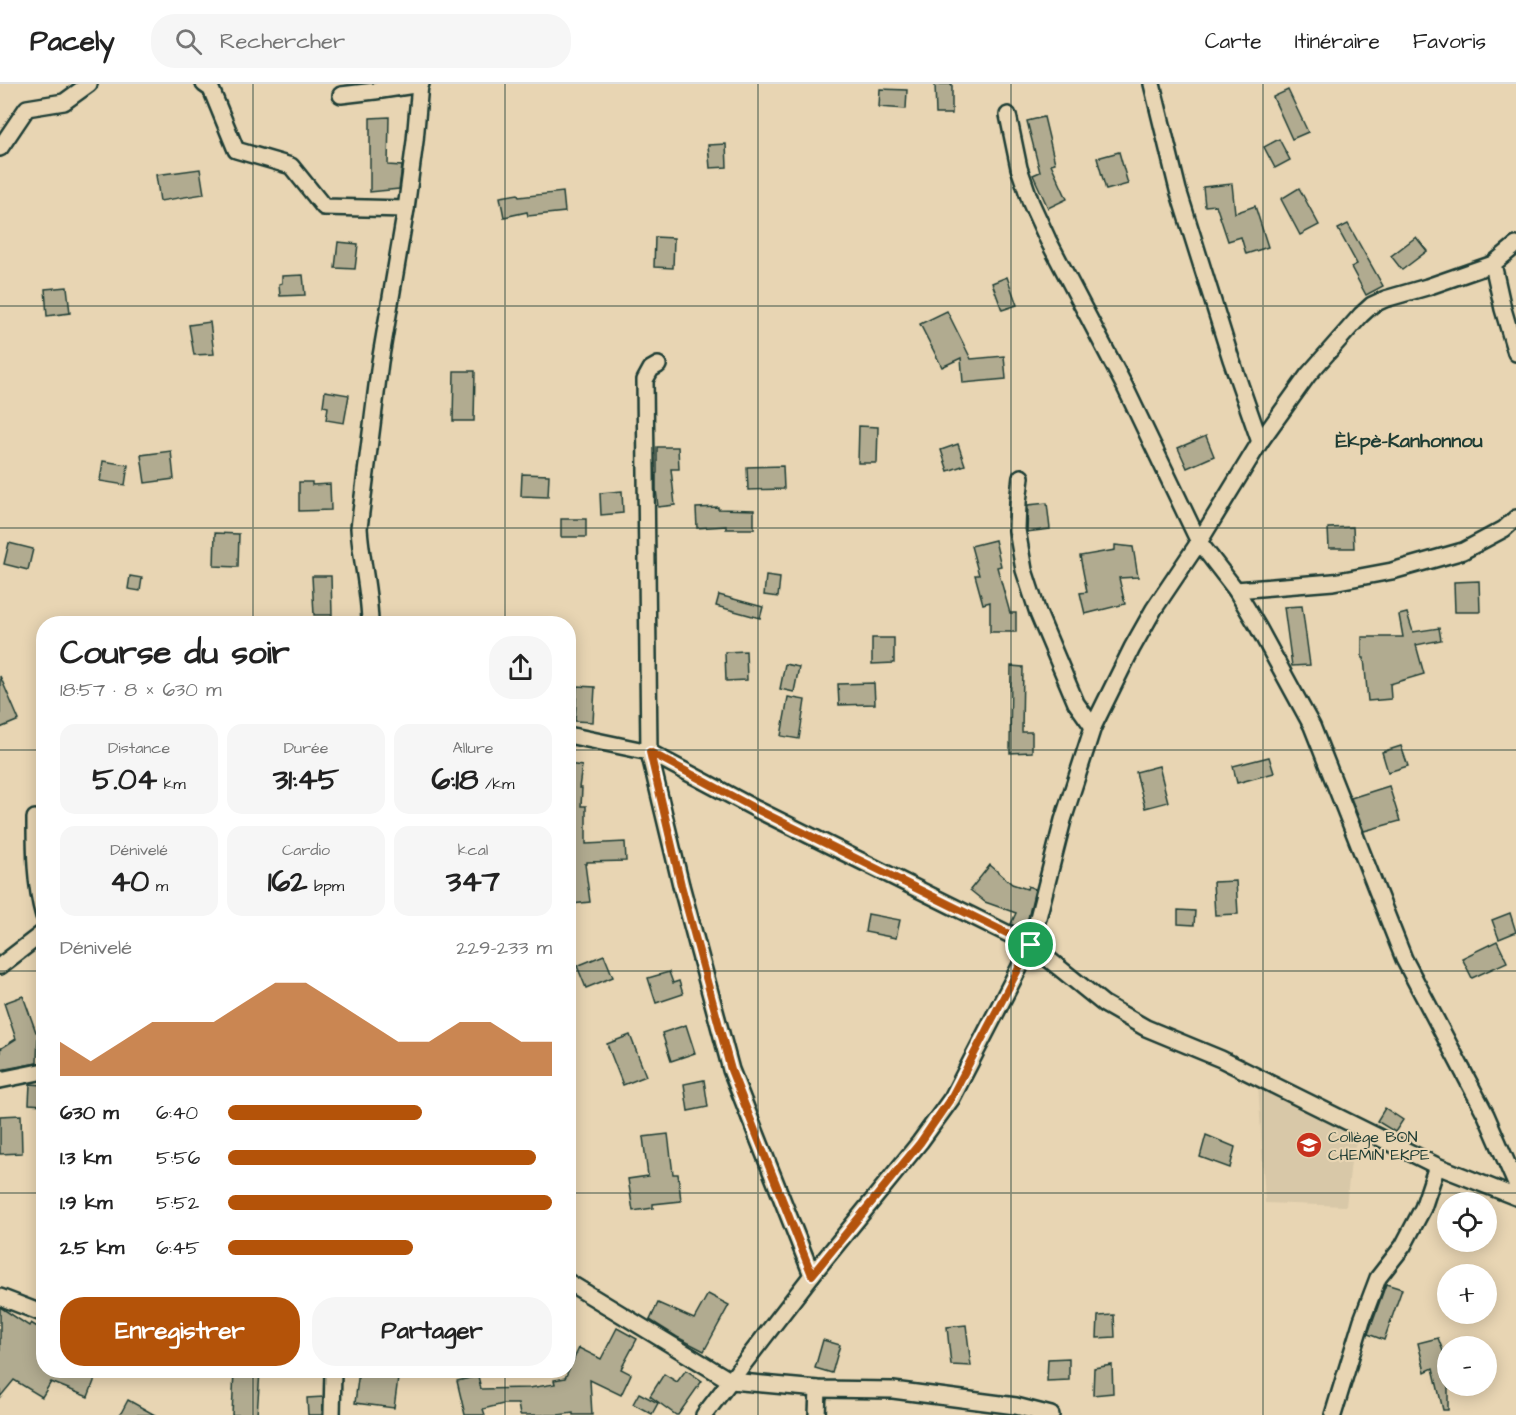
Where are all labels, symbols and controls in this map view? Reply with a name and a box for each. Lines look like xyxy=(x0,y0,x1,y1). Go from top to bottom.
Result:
search box xyxy=(151,14,571,68)
text: Pacely xyxy=(30,22,115,61)
icon: search xyxy=(172,25,205,58)
text: Rechercher xyxy=(220,26,345,57)
text: Carte xyxy=(1205,27,1262,56)
text: Itinéraire xyxy=(1295,27,1380,56)
text: Favoris xyxy=(1413,27,1486,56)
district label: Èkpè-Kanhonnou xyxy=(1335,427,1483,455)
text: Course du soir xyxy=(60,630,290,676)
button: share xyxy=(489,636,552,699)
text: 18:57 · 8 × 630 m xyxy=(60,676,221,704)
text: Distance xyxy=(108,737,170,759)
text: Durée xyxy=(284,737,328,759)
text: Allure xyxy=(453,737,493,759)
text: 5.04 xyxy=(92,759,157,801)
text: 31:45 xyxy=(273,759,339,801)
text: 6:18 xyxy=(431,759,479,801)
text: km xyxy=(157,773,186,795)
text: /km xyxy=(479,773,515,795)
text: Dénivelé xyxy=(110,839,168,861)
text: Cardio xyxy=(282,839,330,861)
text: kcal xyxy=(458,839,488,861)
text: 40 xyxy=(110,861,149,903)
text: 162 xyxy=(268,861,308,903)
text: 347 xyxy=(446,861,500,903)
text: m xyxy=(149,875,168,897)
text: bpm xyxy=(308,875,344,897)
pin xyxy=(1005,919,1056,970)
icon: arrive xyxy=(1014,928,1047,961)
text: Dénivelé xyxy=(60,934,132,962)
text: 229–233 m xyxy=(456,934,552,962)
text: 630 m xyxy=(60,1099,119,1127)
text: 6:40 xyxy=(156,1099,198,1127)
place label: Collège BON CHEMIN EKPE xyxy=(1328,1126,1430,1166)
school or university icon: Collège BON CHEMIN EKPE xyxy=(1294,1130,1324,1160)
text: 1.3 km xyxy=(60,1144,111,1172)
text: 5:56 xyxy=(156,1144,200,1172)
text: 1.9 km xyxy=(60,1189,113,1217)
text: 5:52 xyxy=(156,1189,199,1217)
map controls xyxy=(1437,1192,1497,1396)
button: locate xyxy=(1437,1192,1497,1252)
text: 2.5 km xyxy=(60,1234,124,1262)
text: 6:45 xyxy=(156,1234,200,1262)
button: + xyxy=(1437,1264,1497,1324)
button: Enregistrer xyxy=(60,1297,300,1366)
button: Partager xyxy=(312,1297,552,1366)
button: − xyxy=(1437,1336,1497,1396)

